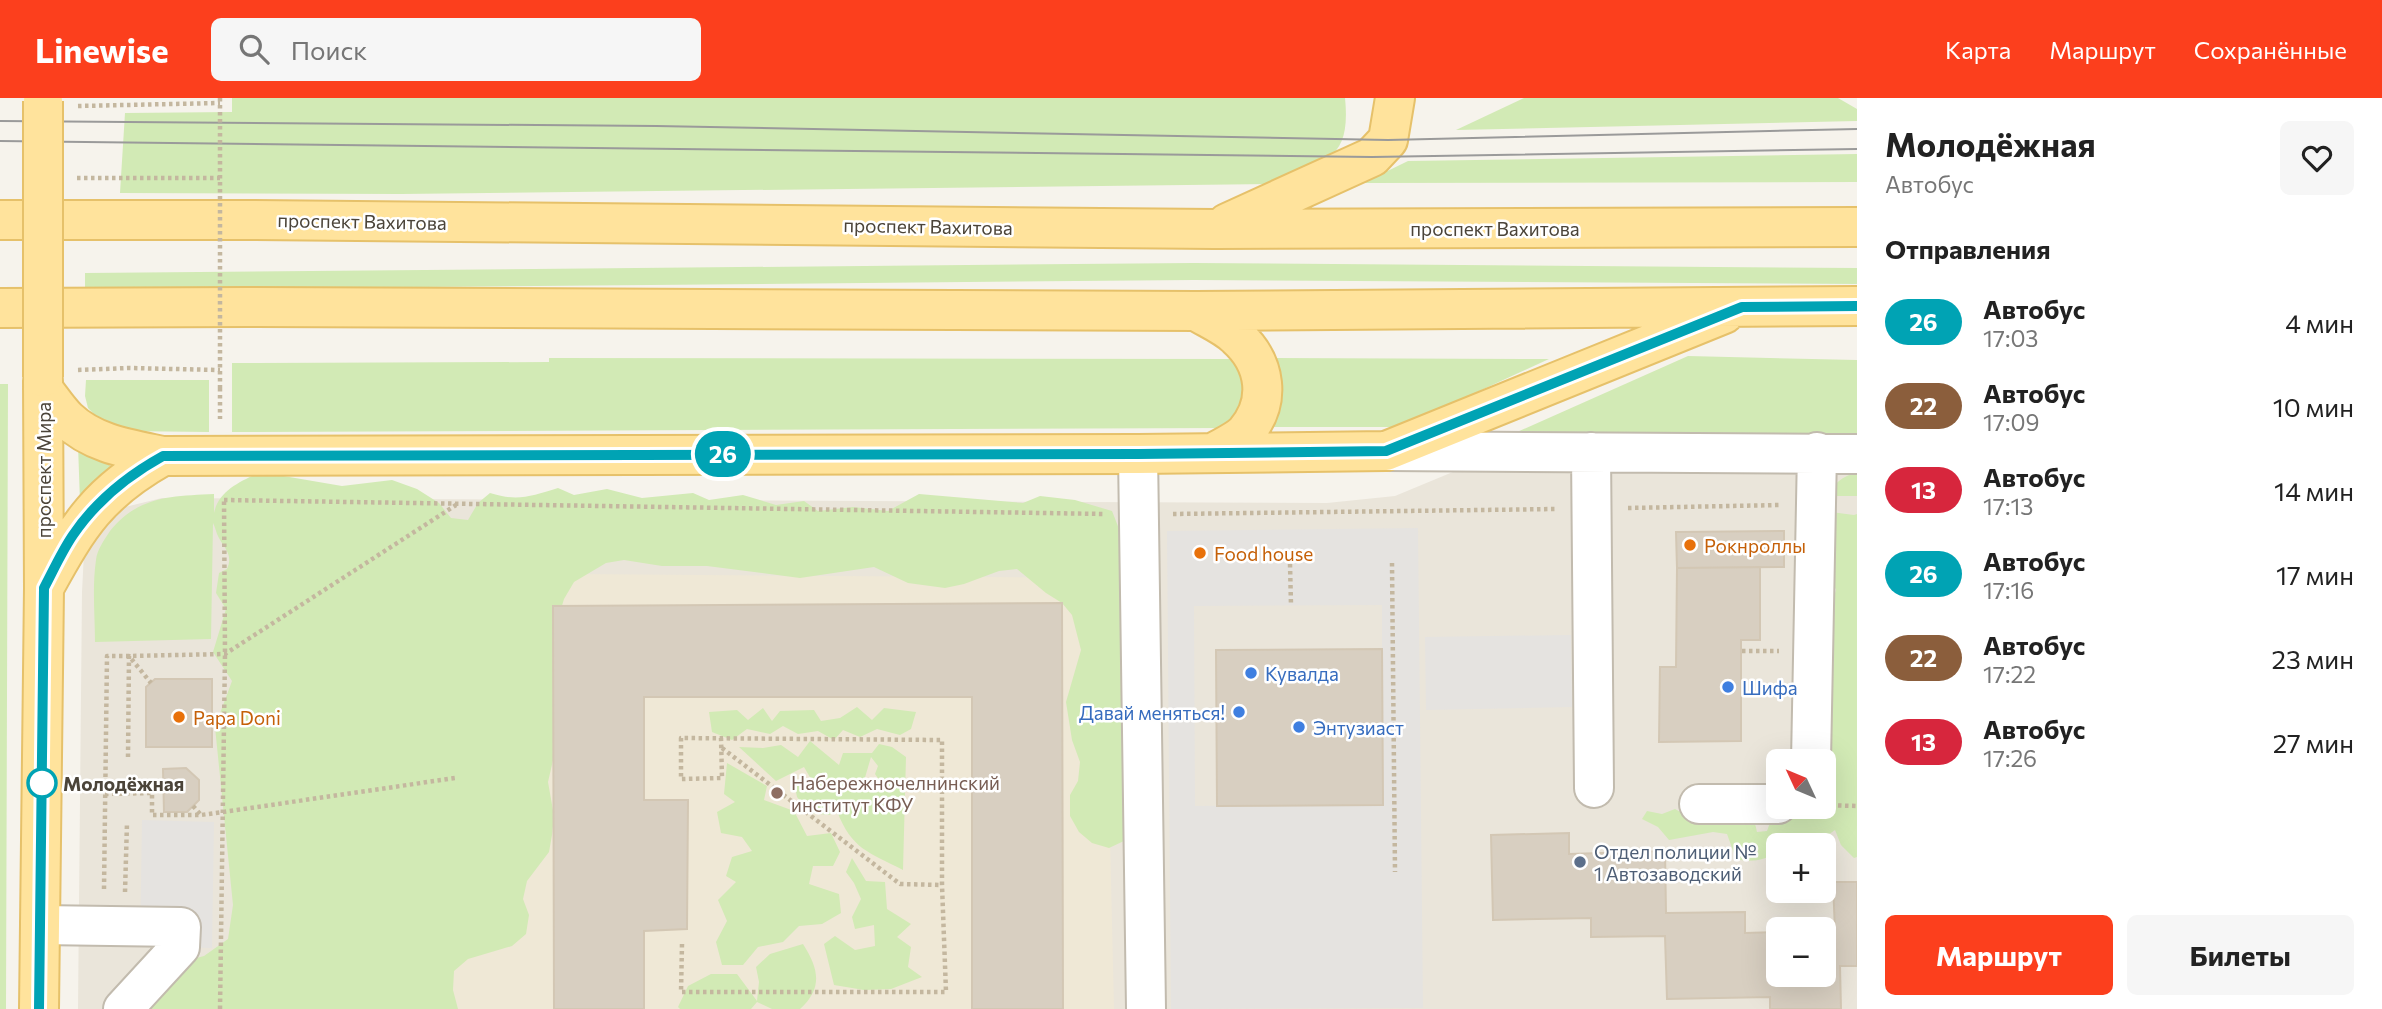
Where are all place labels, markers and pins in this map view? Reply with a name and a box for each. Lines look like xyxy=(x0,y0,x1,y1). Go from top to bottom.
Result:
place label: Рокнроллы xyxy=(1704,534,1806,557)
marker: Рокнроллы xyxy=(1682,537,1698,553)
place label: Food house xyxy=(1214,542,1313,565)
marker: Food house xyxy=(1192,545,1208,561)
place label: Кувалда xyxy=(1265,662,1339,685)
marker: Кувалда xyxy=(1243,665,1259,681)
place label: Шифа xyxy=(1742,676,1798,699)
marker: Шифа xyxy=(1720,679,1736,695)
place label: Давай меняться! xyxy=(1079,701,1225,724)
marker: Давай меняться! xyxy=(1231,704,1247,720)
place label: Papa Doni xyxy=(193,706,281,729)
marker: Papa Doni xyxy=(171,709,187,725)
place label: Энтузиаст xyxy=(1313,716,1404,739)
marker: Энтузиаст xyxy=(1291,719,1307,735)
marker: Молодёжная xyxy=(27,768,57,798)
place label: Набережночелнинский институт КФУ xyxy=(791,771,1000,816)
place label: Молодёжная xyxy=(63,772,184,795)
marker: Набережночелнинский институт КФУ xyxy=(769,785,785,801)
place label: Отдел полиции № 1 Автозаводский xyxy=(1594,840,1756,885)
marker: Отдел полиции № 1 Автозаводский xyxy=(1572,854,1588,870)

